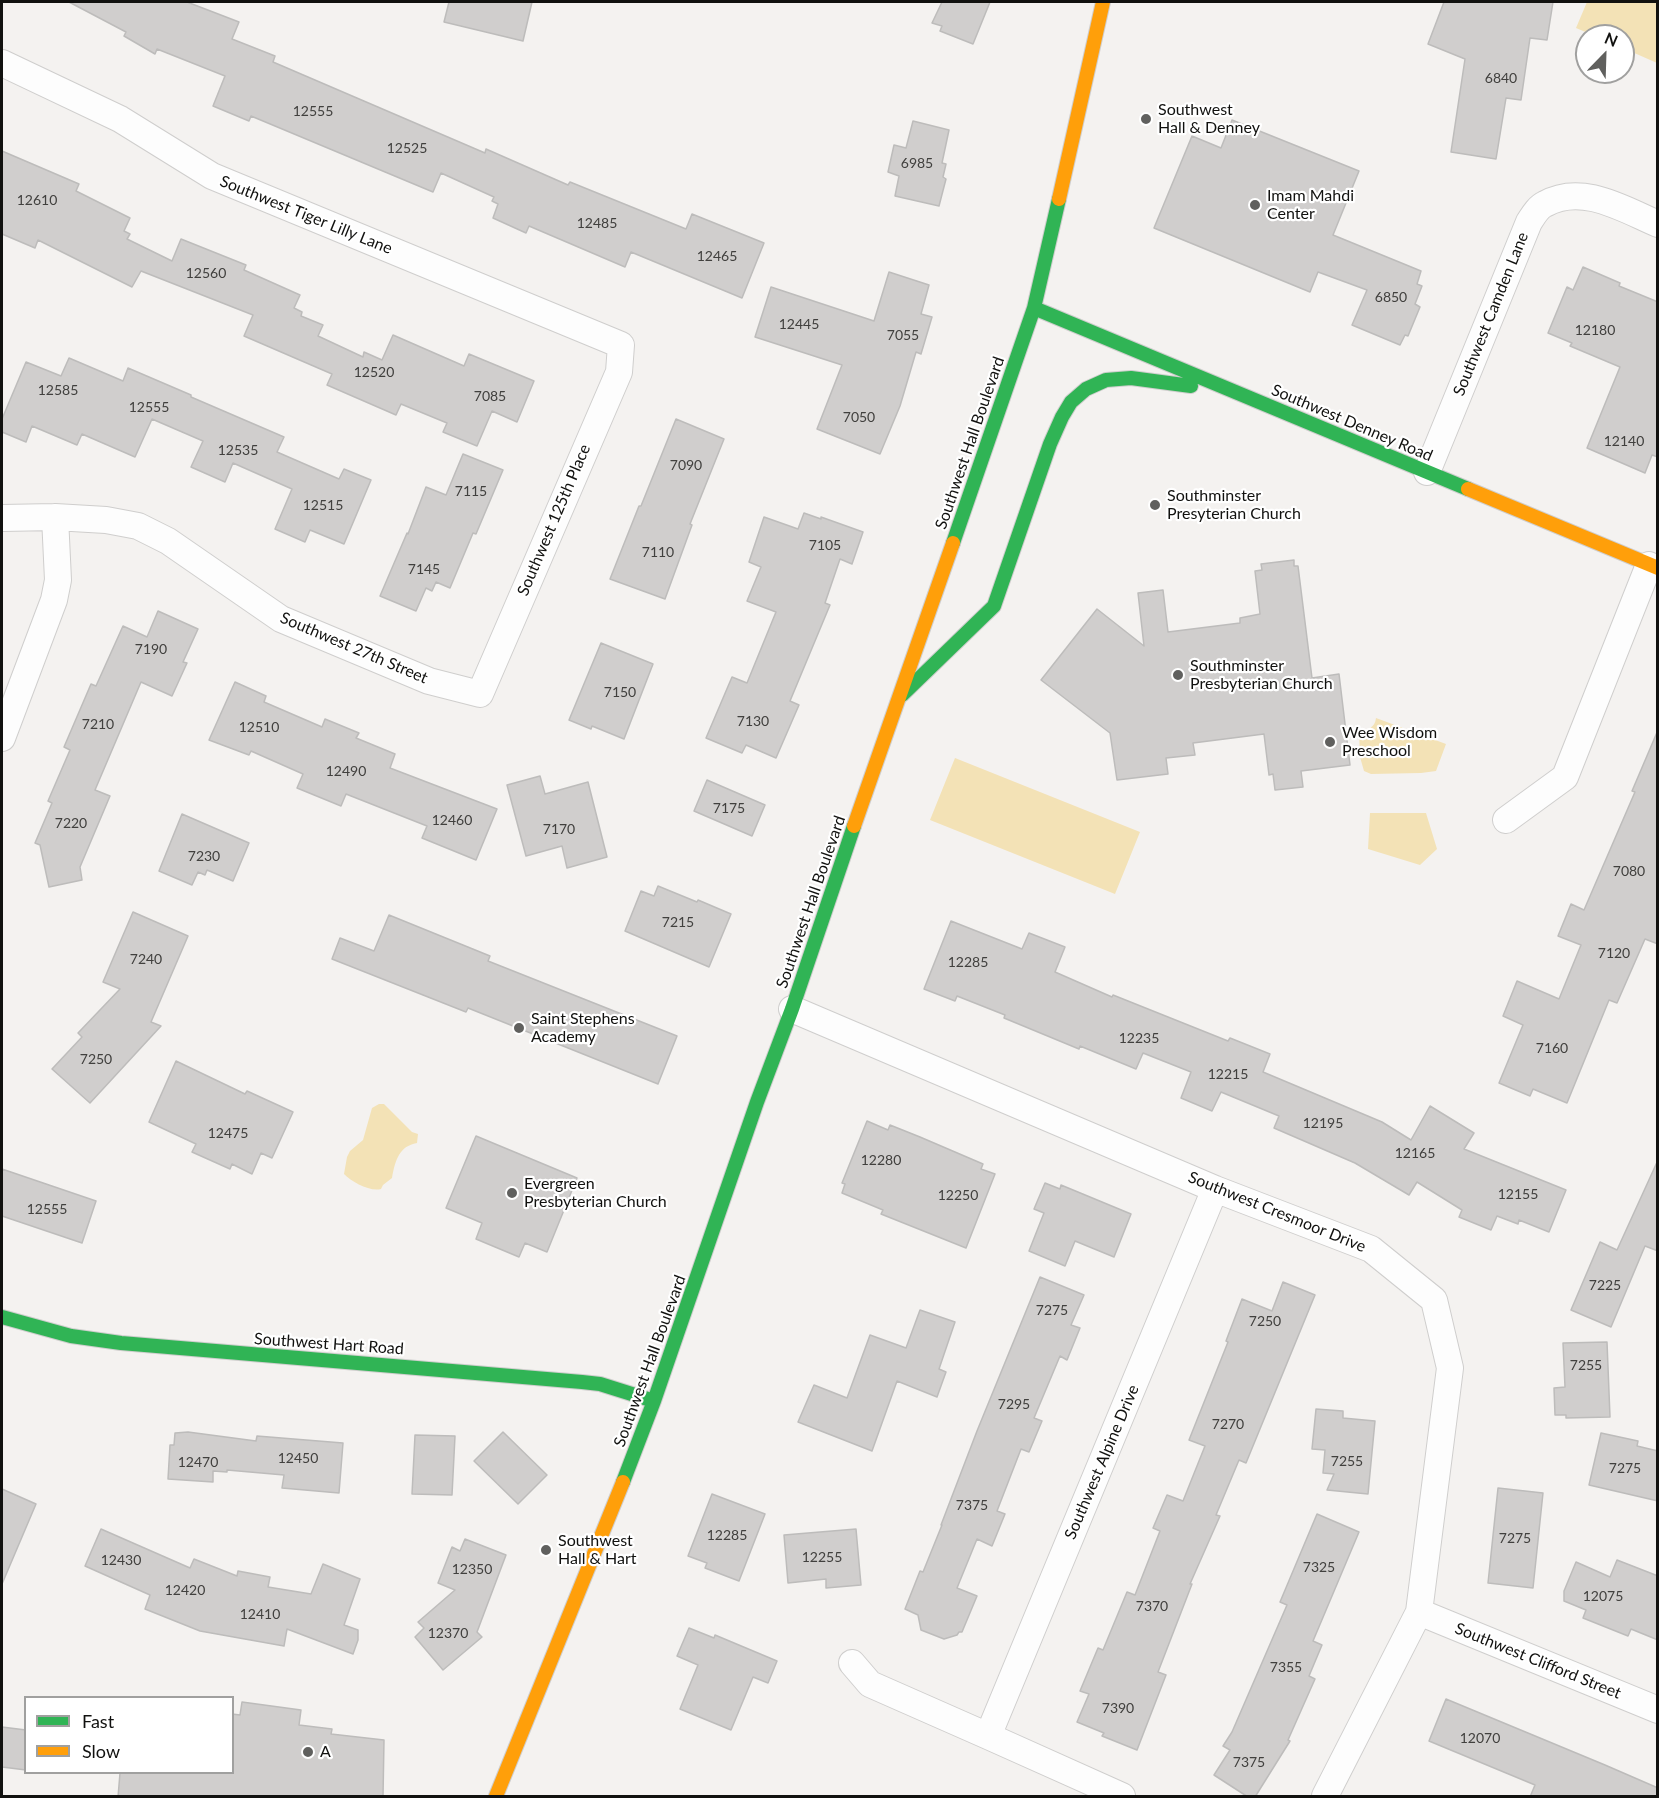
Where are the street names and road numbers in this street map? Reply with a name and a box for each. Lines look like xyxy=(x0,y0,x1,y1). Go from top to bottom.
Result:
street label: Southwest Tiger Lilly Lane xyxy=(217,172,395,258)
street label: Southwest Camden Lane xyxy=(1449,229,1533,399)
street label: Southwest Hall Boulevard xyxy=(931,354,1009,532)
street label: Southwest Denney Road xyxy=(1268,380,1436,466)
street label: Southwest 125th Place xyxy=(513,441,595,599)
street label: Southwest 27th Street xyxy=(277,608,431,688)
street label: Southwest Hall Boulevard xyxy=(772,813,850,991)
street label: Southwest Cresmoor Drive xyxy=(1185,1168,1369,1256)
street label: Southwest Hall Boulevard xyxy=(610,1273,690,1449)
street label: Southwest Hart Road xyxy=(254,1329,404,1359)
street label: Southwest Alpine Drive xyxy=(1061,1382,1143,1542)
street label: Southwest Clifford Street xyxy=(1452,1619,1624,1703)

